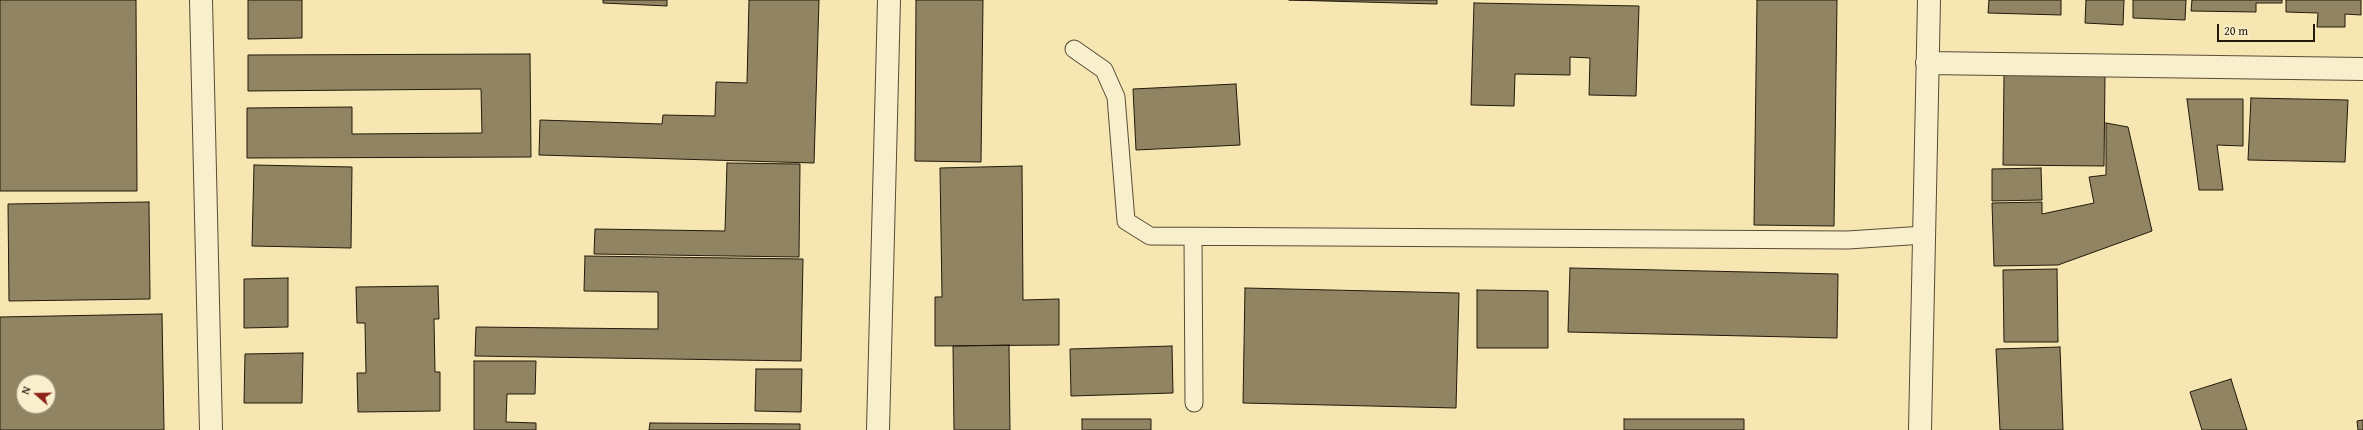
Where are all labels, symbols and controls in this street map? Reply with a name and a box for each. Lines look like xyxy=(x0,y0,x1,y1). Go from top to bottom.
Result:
scale bar xyxy=(2219,16,2317,42)
text: 20 m xyxy=(2224,22,2248,39)
north arrow xyxy=(16,374,56,414)
text: N xyxy=(17,384,34,396)

